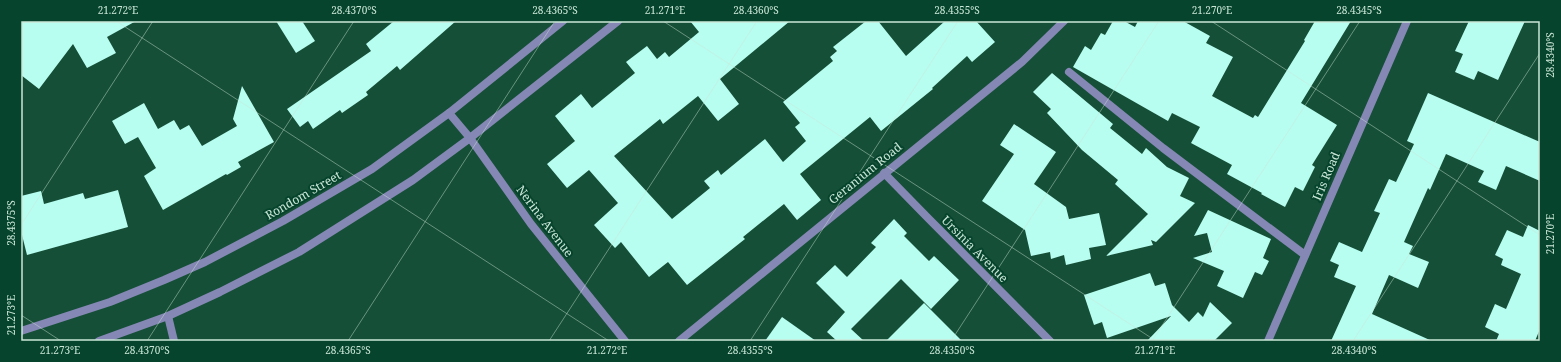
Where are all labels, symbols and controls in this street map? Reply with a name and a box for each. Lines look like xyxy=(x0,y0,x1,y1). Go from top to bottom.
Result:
text: 21.272°E xyxy=(98,3,138,17)
text: 28.4370°S xyxy=(331,3,377,17)
text: 28.4365°S xyxy=(532,3,578,17)
text: 21.271°E xyxy=(645,3,685,17)
text: 28.4360°S xyxy=(733,3,779,17)
text: 28.4355°S xyxy=(934,3,980,17)
text: 21.270°E xyxy=(1192,3,1232,17)
text: 28.4345°S xyxy=(1336,3,1382,17)
text: 28.4340°S xyxy=(1543,32,1557,78)
street label: Geranium Road xyxy=(825,138,906,208)
street label: Iris Road xyxy=(1308,148,1344,203)
street label: Rondom Street xyxy=(262,166,344,224)
street label: Nerina Avenue xyxy=(512,182,578,260)
text: 28.4375°S xyxy=(4,200,18,246)
street label: Ursinia Avenue xyxy=(938,212,1012,286)
text: 21.270°E xyxy=(1543,214,1557,254)
text: 21.273°E xyxy=(4,295,18,335)
text: 21.273°E xyxy=(40,343,80,357)
text: 28.4370°S xyxy=(124,343,170,357)
text: 28.4365°S xyxy=(325,343,371,357)
text: 21.272°E xyxy=(587,343,627,357)
text: 28.4355°S xyxy=(727,343,773,357)
text: 28.4350°S xyxy=(929,343,975,357)
text: 21.271°E xyxy=(1135,343,1175,357)
text: 28.4340°S xyxy=(1331,343,1377,357)

